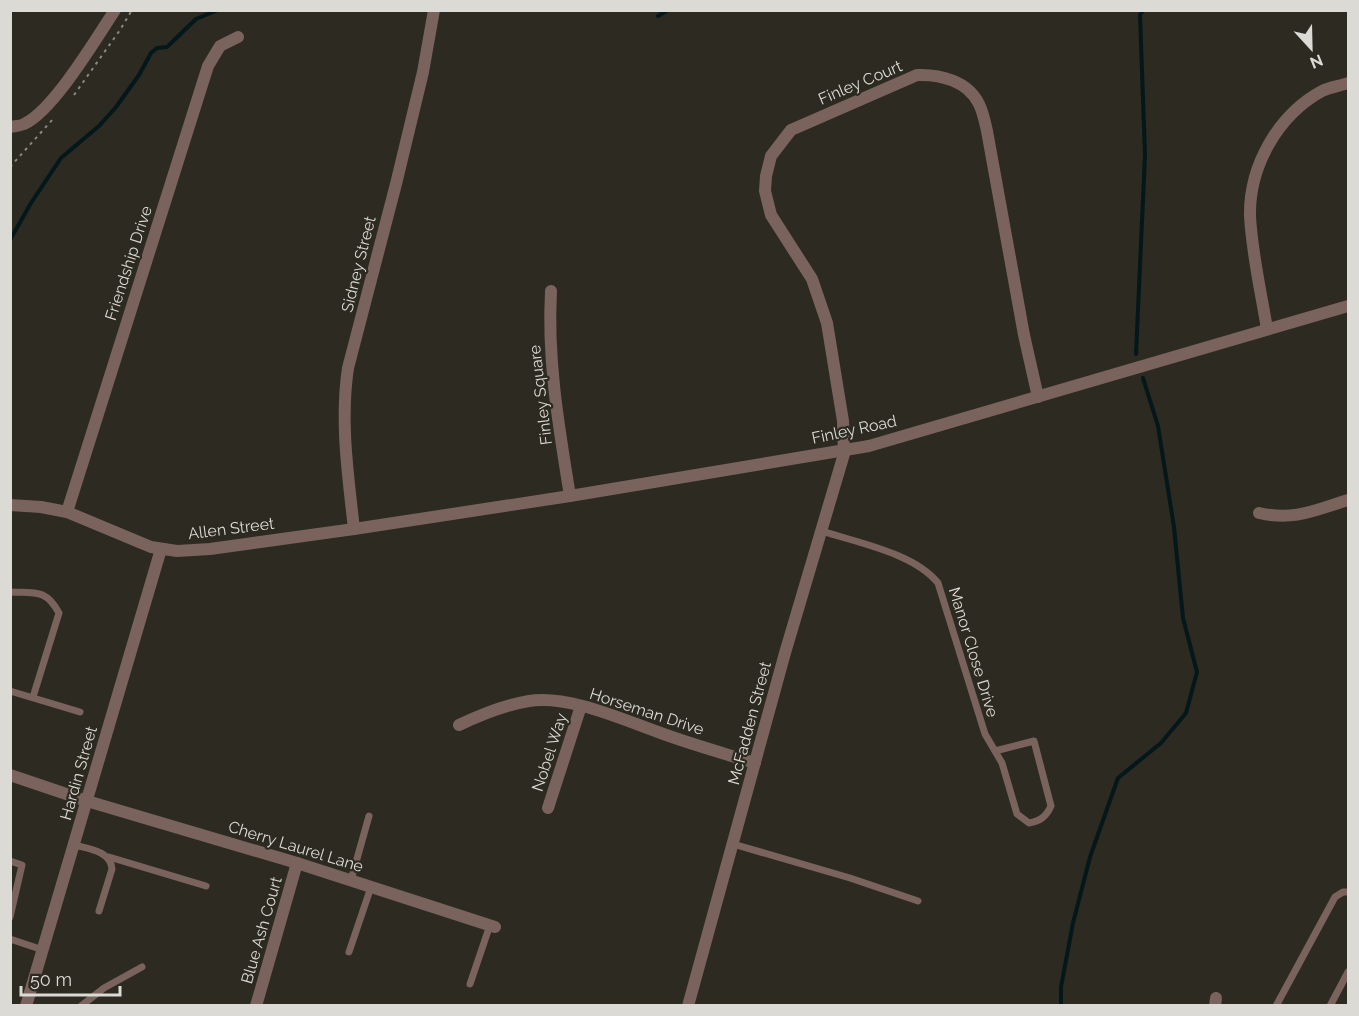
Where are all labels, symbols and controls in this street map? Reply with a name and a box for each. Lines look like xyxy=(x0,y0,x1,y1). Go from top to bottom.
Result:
north arrow xyxy=(1281,18,1341,78)
text: N xyxy=(1307,50,1326,73)
street label: Finley Court xyxy=(815,56,905,109)
street label: Friendship Drive xyxy=(101,204,156,323)
street label: Sidney Street xyxy=(337,214,380,314)
street label: Finley Square xyxy=(525,344,556,446)
street label: Finley Road xyxy=(810,411,898,448)
street label: Allen Street xyxy=(187,514,276,543)
street label: Manor Close Drive xyxy=(945,585,1002,720)
street label: McFadden Street xyxy=(724,659,775,787)
street label: Horseman Drive xyxy=(587,684,706,739)
street label: Nobel Way xyxy=(528,710,571,794)
street label: Hardin Street xyxy=(56,723,101,822)
street label: Cherry Laurel Lane xyxy=(226,817,366,876)
street label: Blue Ash Court xyxy=(237,874,286,986)
scale bar xyxy=(21,959,120,997)
text: 50 m xyxy=(30,969,72,990)

